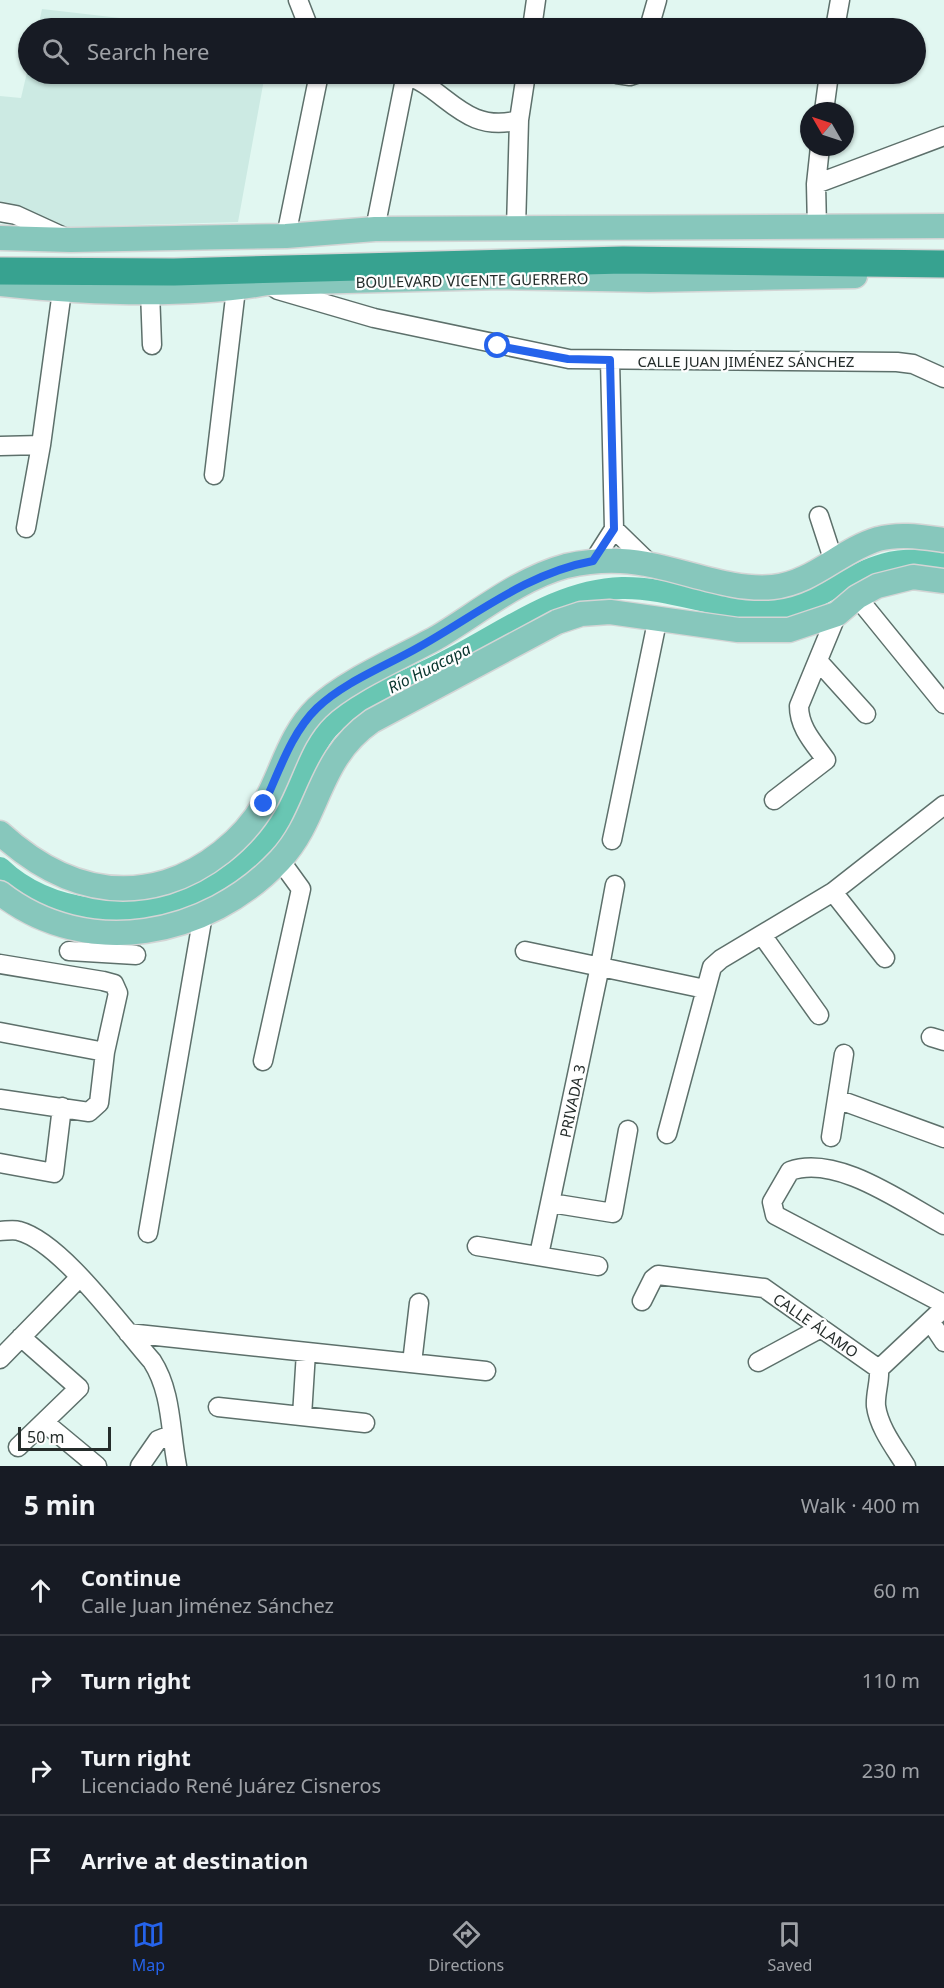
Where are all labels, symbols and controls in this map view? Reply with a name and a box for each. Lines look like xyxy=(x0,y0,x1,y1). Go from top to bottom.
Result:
search box xyxy=(18,18,926,84)
icon: search xyxy=(39,35,72,68)
text: Search here xyxy=(87,36,209,66)
north arrow xyxy=(800,102,854,156)
street label: BOULEVARD VICENTE GUERRERO xyxy=(355,268,589,292)
route start xyxy=(484,332,510,358)
street label: CALLE JUAN JIMÉNEZ SÁNCHEZ xyxy=(638,351,854,371)
water label: Río Huacapa xyxy=(384,638,474,698)
route end xyxy=(250,790,276,816)
street label: PRIVADA 3 xyxy=(555,1063,589,1139)
street label: CALLE ÁLAMO xyxy=(770,1288,862,1362)
scale bar xyxy=(18,1424,111,1452)
text: 50 m xyxy=(27,1426,64,1448)
text: 5 min xyxy=(24,1487,96,1523)
text: Walk · 400 m xyxy=(801,1492,920,1519)
text: Continue xyxy=(81,1562,181,1592)
icon: ahead xyxy=(24,1574,57,1607)
text: 60 m xyxy=(873,1577,920,1604)
text: Calle Juan Jiménez Sánchez xyxy=(81,1592,334,1619)
icon: right xyxy=(24,1664,57,1697)
text: Turn right xyxy=(81,1665,191,1695)
text: 110 m xyxy=(862,1667,920,1694)
text: Turn right xyxy=(81,1742,191,1772)
icon: right xyxy=(24,1754,57,1787)
text: 230 m xyxy=(862,1757,920,1784)
text: Licenciado René Juárez Cisneros xyxy=(81,1772,381,1799)
icon: arrive xyxy=(24,1844,57,1877)
text: Arrive at destination xyxy=(81,1845,308,1875)
tab: Map xyxy=(132,1918,165,1976)
tab: Directions xyxy=(428,1918,504,1976)
tab: Saved xyxy=(768,1918,812,1976)

